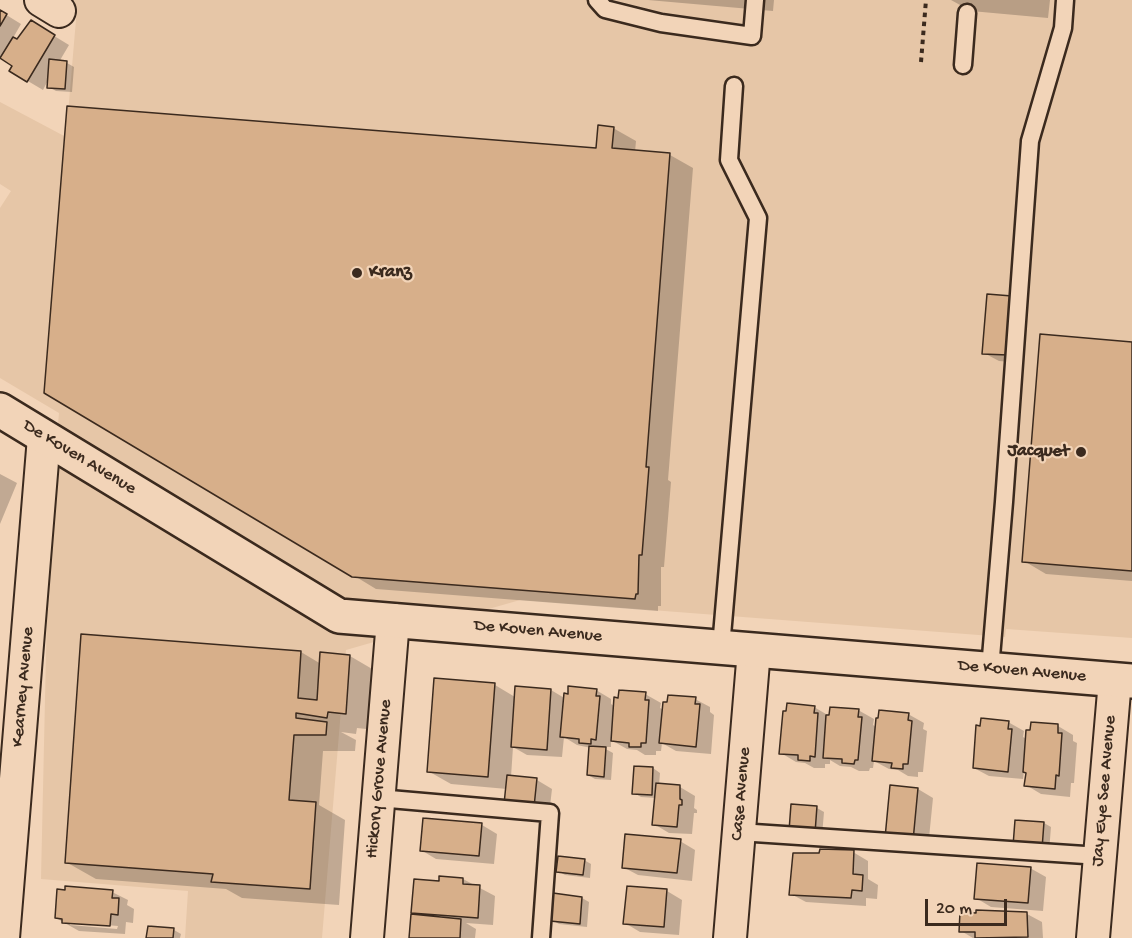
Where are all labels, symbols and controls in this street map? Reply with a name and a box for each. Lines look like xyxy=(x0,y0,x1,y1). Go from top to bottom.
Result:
place label: Kranz xyxy=(369,262,412,284)
marker: Kranz xyxy=(350,266,364,280)
street label: De Koven Avenue xyxy=(18,416,140,500)
place label: Jacquet xyxy=(1008,441,1069,463)
marker: Jacquet xyxy=(1074,445,1088,459)
street label: De Koven Avenue xyxy=(473,616,603,648)
street label: Kearney Avenue xyxy=(8,626,40,748)
street label: De Koven Avenue xyxy=(957,656,1087,688)
street label: Hickory Grove Avenue xyxy=(362,698,398,860)
street label: Jay Eye See Avenue xyxy=(1088,715,1122,867)
street label: Case Avenue xyxy=(727,746,757,842)
scale bar xyxy=(928,887,1010,925)
text: 20 m xyxy=(936,899,972,920)

